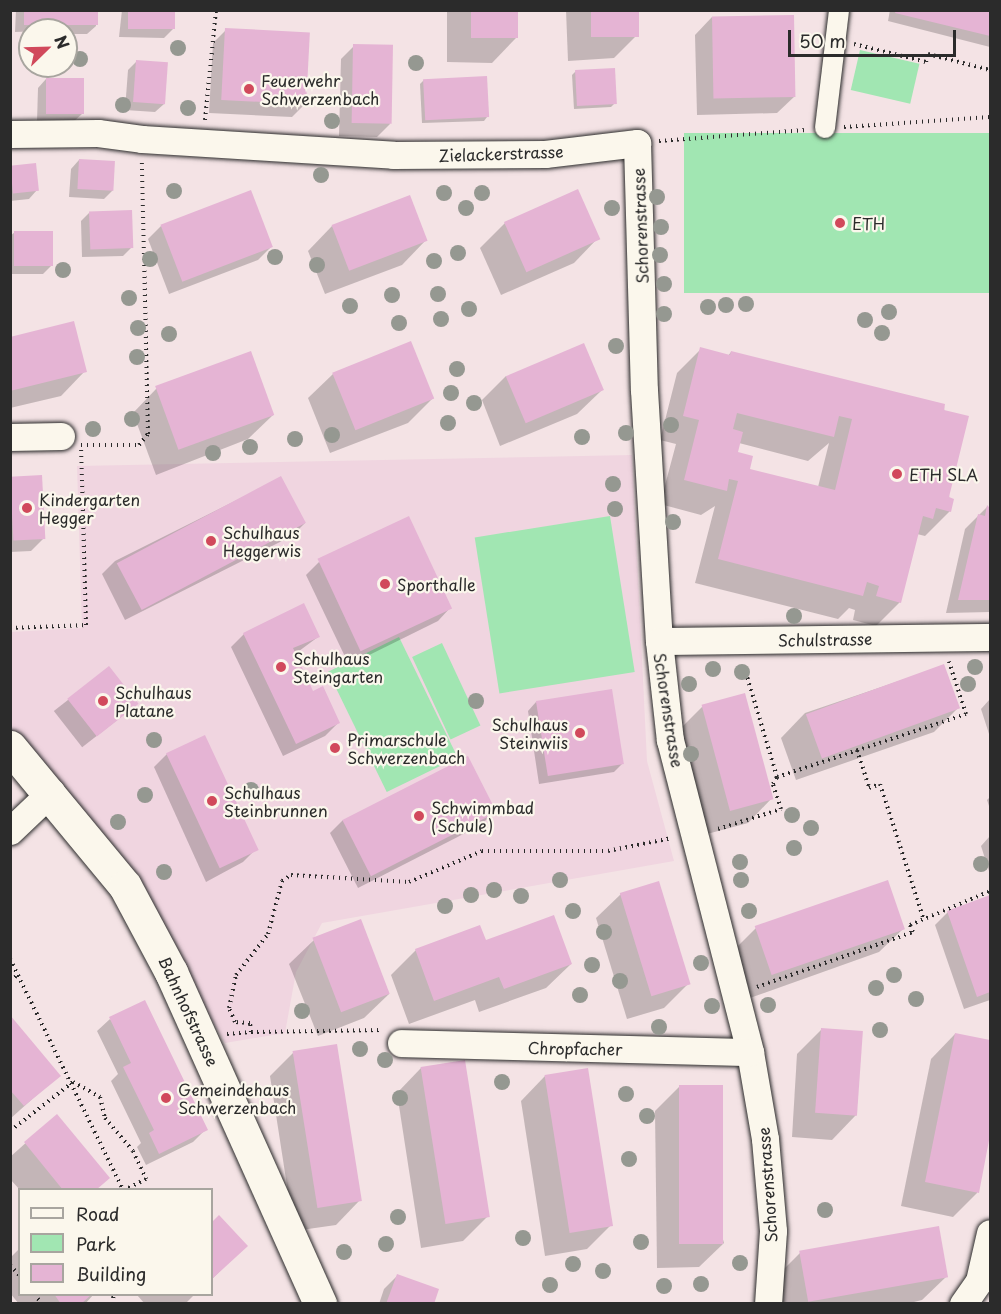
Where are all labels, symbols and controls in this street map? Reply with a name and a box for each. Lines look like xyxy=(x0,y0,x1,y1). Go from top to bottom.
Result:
north arrow xyxy=(18,18,78,78)
scale bar xyxy=(791,18,959,56)
text: 50 m xyxy=(799,27,846,54)
text: N xyxy=(49,31,76,52)
place label: Feuerwehr Schwerzenbach xyxy=(261,70,379,108)
marker: Feuerwehr Schwerzenbach xyxy=(242,82,256,96)
street label: Zielackerstrasse xyxy=(438,141,564,165)
street label: Schorenstrasse xyxy=(628,168,652,284)
place label: ETH xyxy=(852,213,885,233)
marker: ETH xyxy=(833,216,847,230)
place label: ETH SLA xyxy=(909,464,978,484)
marker: ETH SLA xyxy=(890,467,904,481)
place label: Kindergarten Hegger xyxy=(39,489,140,527)
marker: Kindergarten Hegger xyxy=(20,501,34,515)
place label: Schulhaus Heggerwis xyxy=(223,522,301,560)
marker: Schulhaus Heggerwis xyxy=(204,534,218,548)
place label: Sporthalle xyxy=(397,574,476,594)
marker: Sporthalle xyxy=(378,577,392,591)
street label: Schulstrasse xyxy=(777,629,873,649)
place label: Schulhaus Steingarten xyxy=(293,648,383,686)
street label: Schorenstrasse xyxy=(650,651,688,769)
marker: Schulhaus Steingarten xyxy=(274,660,288,674)
place label: Schulhaus Platane xyxy=(115,682,192,720)
marker: Schulhaus Platane xyxy=(96,694,110,708)
place label: Schulhaus Steinwiis xyxy=(491,714,568,752)
marker: Schulhaus Steinwiis xyxy=(573,726,587,740)
place label: Primarschule Schwerzenbach xyxy=(347,729,465,767)
marker: Primarschule Schwerzenbach xyxy=(328,741,342,755)
place label: Schulhaus Steinbrunnen xyxy=(224,782,328,820)
marker: Schulhaus Steinbrunnen xyxy=(205,794,219,808)
place label: Schwimmbad (Schule) xyxy=(431,797,534,835)
marker: Schwimmbad (Schule) xyxy=(412,809,426,823)
street label: Bahnhofstrasse xyxy=(155,953,223,1069)
street label: Chropfacher xyxy=(527,1038,623,1058)
place label: Gemeindehaus Schwerzenbach xyxy=(178,1079,296,1117)
marker: Gemeindehaus Schwerzenbach xyxy=(159,1091,173,1105)
street label: Schorenstrasse xyxy=(753,1127,781,1243)
legend xyxy=(18,1188,213,1296)
text: Road xyxy=(76,1200,120,1227)
text: Park xyxy=(76,1230,116,1257)
text: Building xyxy=(76,1260,146,1287)

